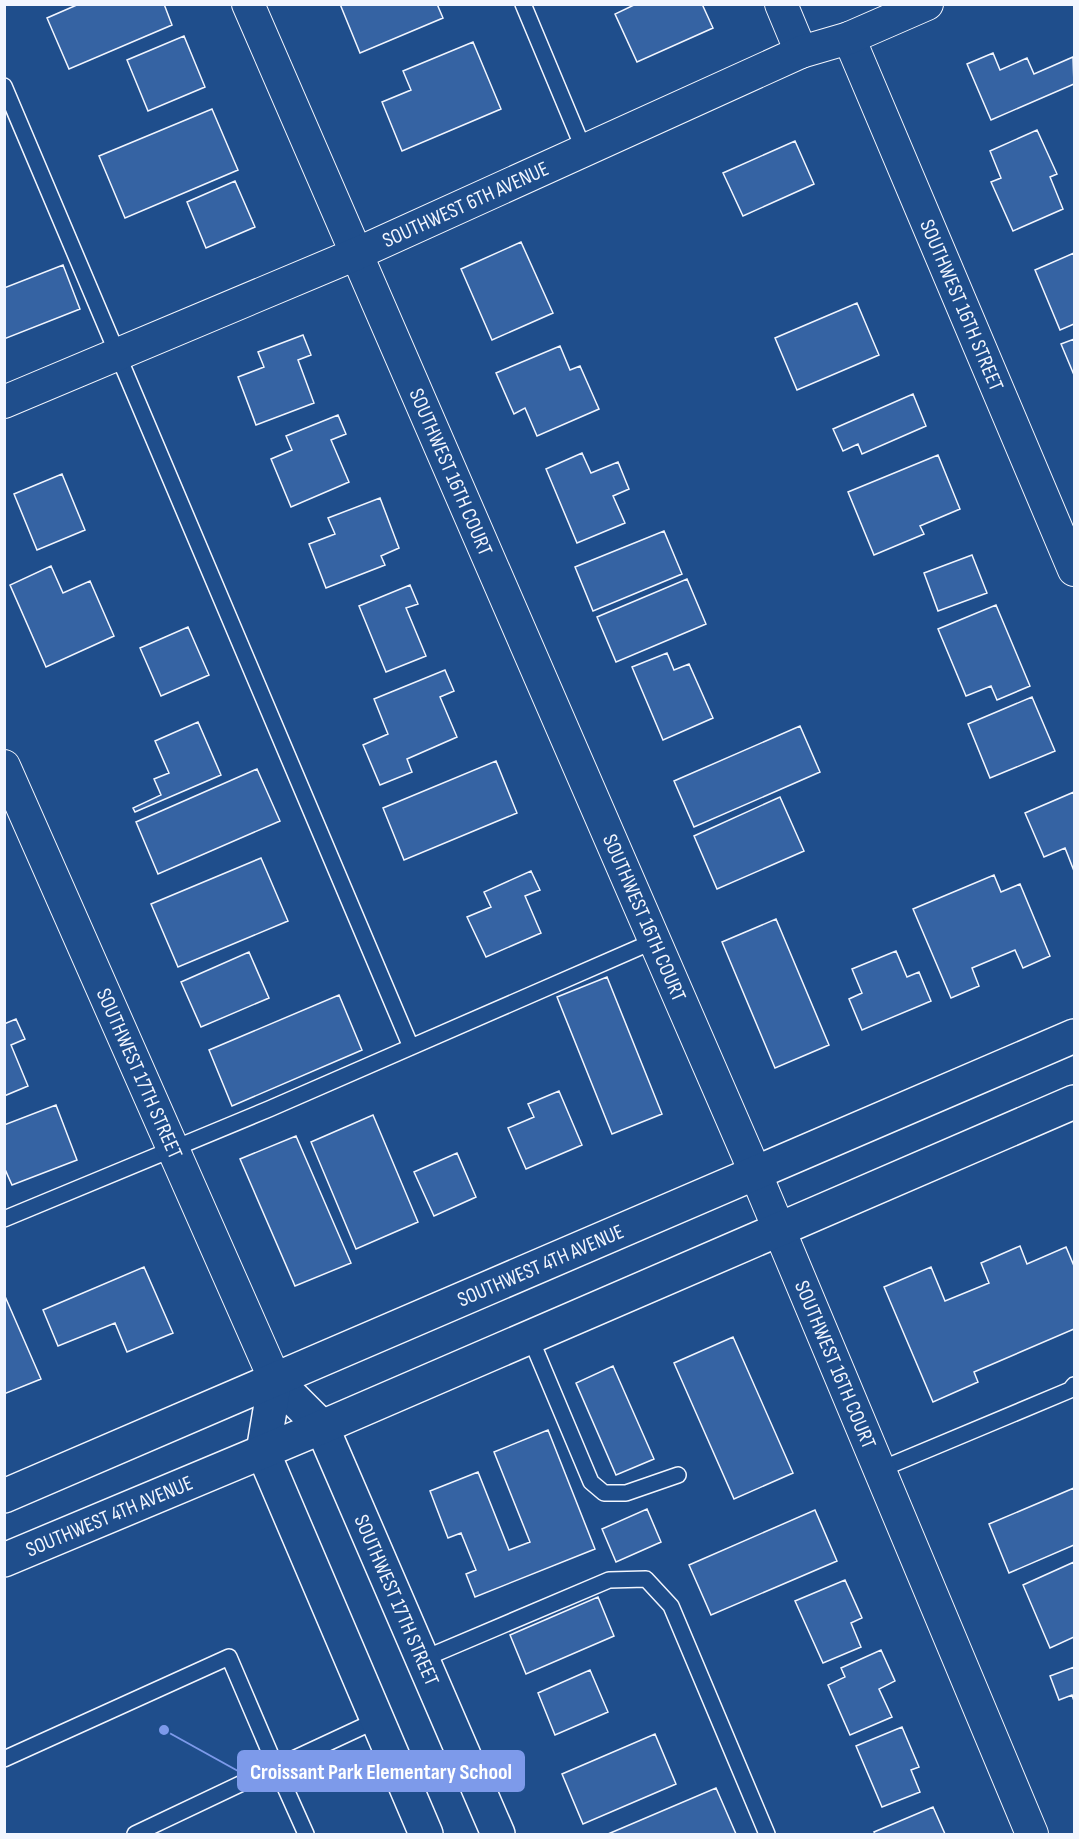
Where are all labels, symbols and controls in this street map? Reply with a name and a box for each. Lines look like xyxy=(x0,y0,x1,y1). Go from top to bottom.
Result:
street label: SOUTHWEST 6TH AVENUE xyxy=(379,156,553,253)
street label: SOUTHWEST 16TH STREET xyxy=(914,216,1009,395)
street label: SOUTHWEST 16TH COURT xyxy=(403,385,498,560)
street label: SOUTHWEST 16TH COURT xyxy=(597,830,692,1006)
street label: SOUTHWEST 17TH STREET xyxy=(91,984,188,1163)
street label: SOUTHWEST 4TH AVENUE xyxy=(454,1219,628,1313)
street label: SOUTHWEST 16TH COURT xyxy=(789,1277,881,1453)
street label: SOUTHWEST 4TH AVENUE xyxy=(22,1471,197,1562)
street label: SOUTHWEST 17TH STREET xyxy=(348,1511,444,1690)
callout: Croissant Park Elementary School xyxy=(238,1751,524,1791)
text: Croissant Park Elementary School xyxy=(250,1759,512,1786)

